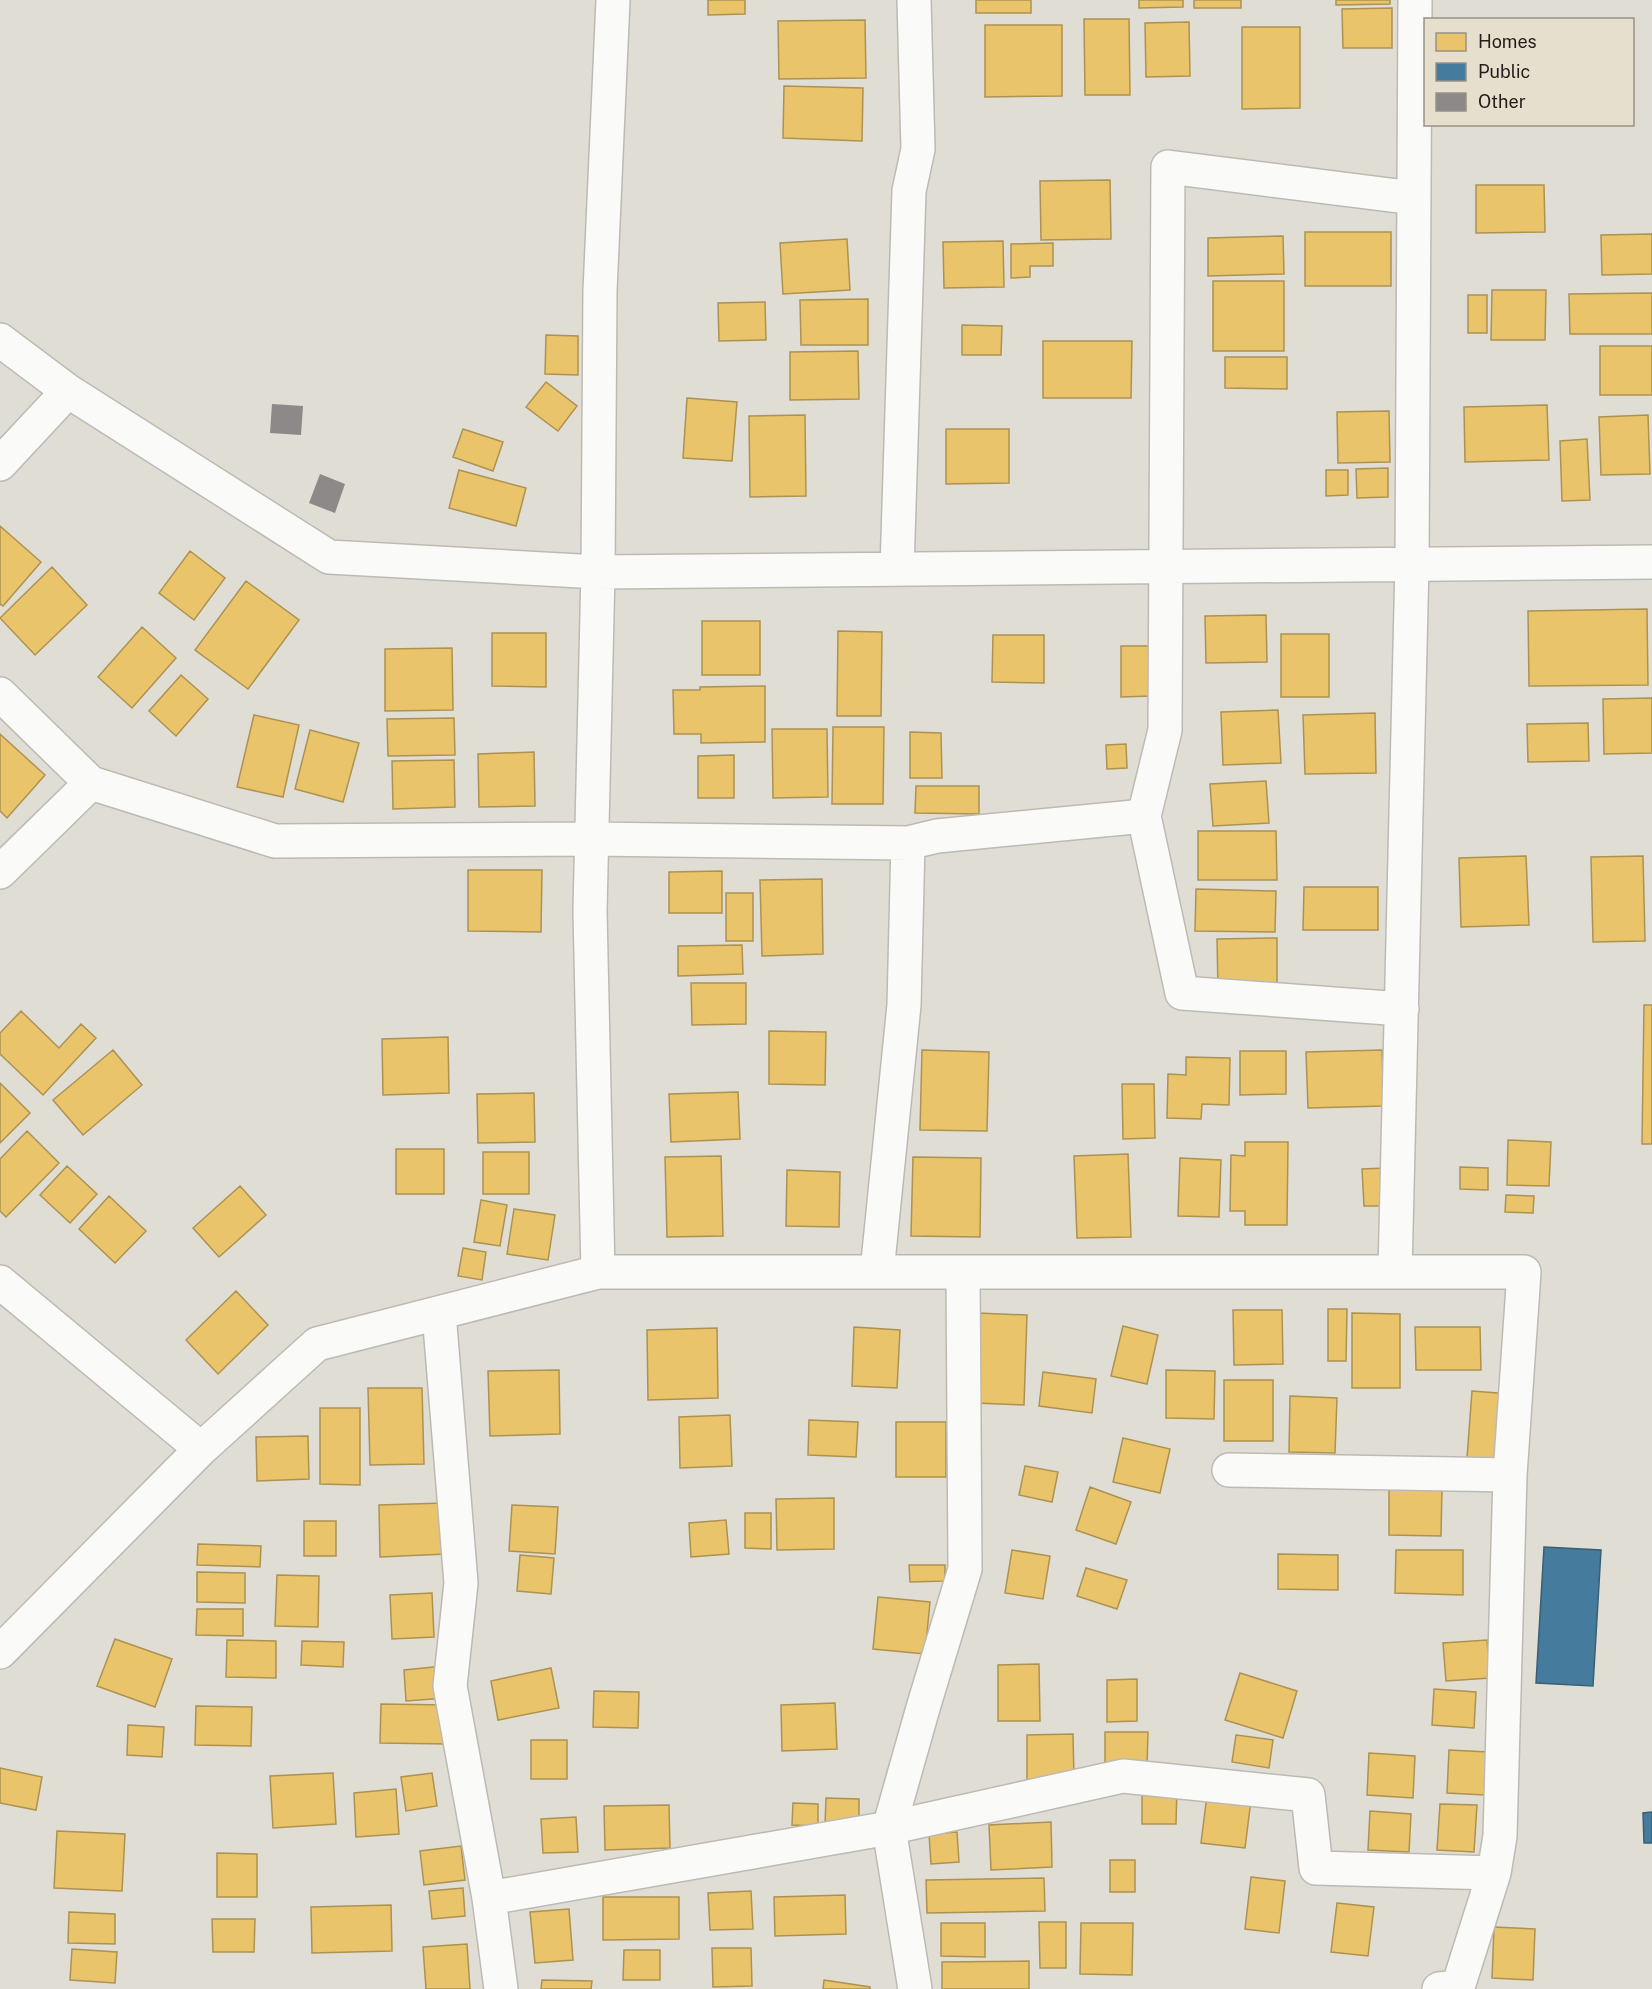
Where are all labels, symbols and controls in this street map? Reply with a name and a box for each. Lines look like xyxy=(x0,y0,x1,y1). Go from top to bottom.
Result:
legend xyxy=(1424,18,1634,126)
text: Homes xyxy=(1478,31,1537,52)
text: Public xyxy=(1478,61,1530,82)
text: Other xyxy=(1478,91,1526,112)

